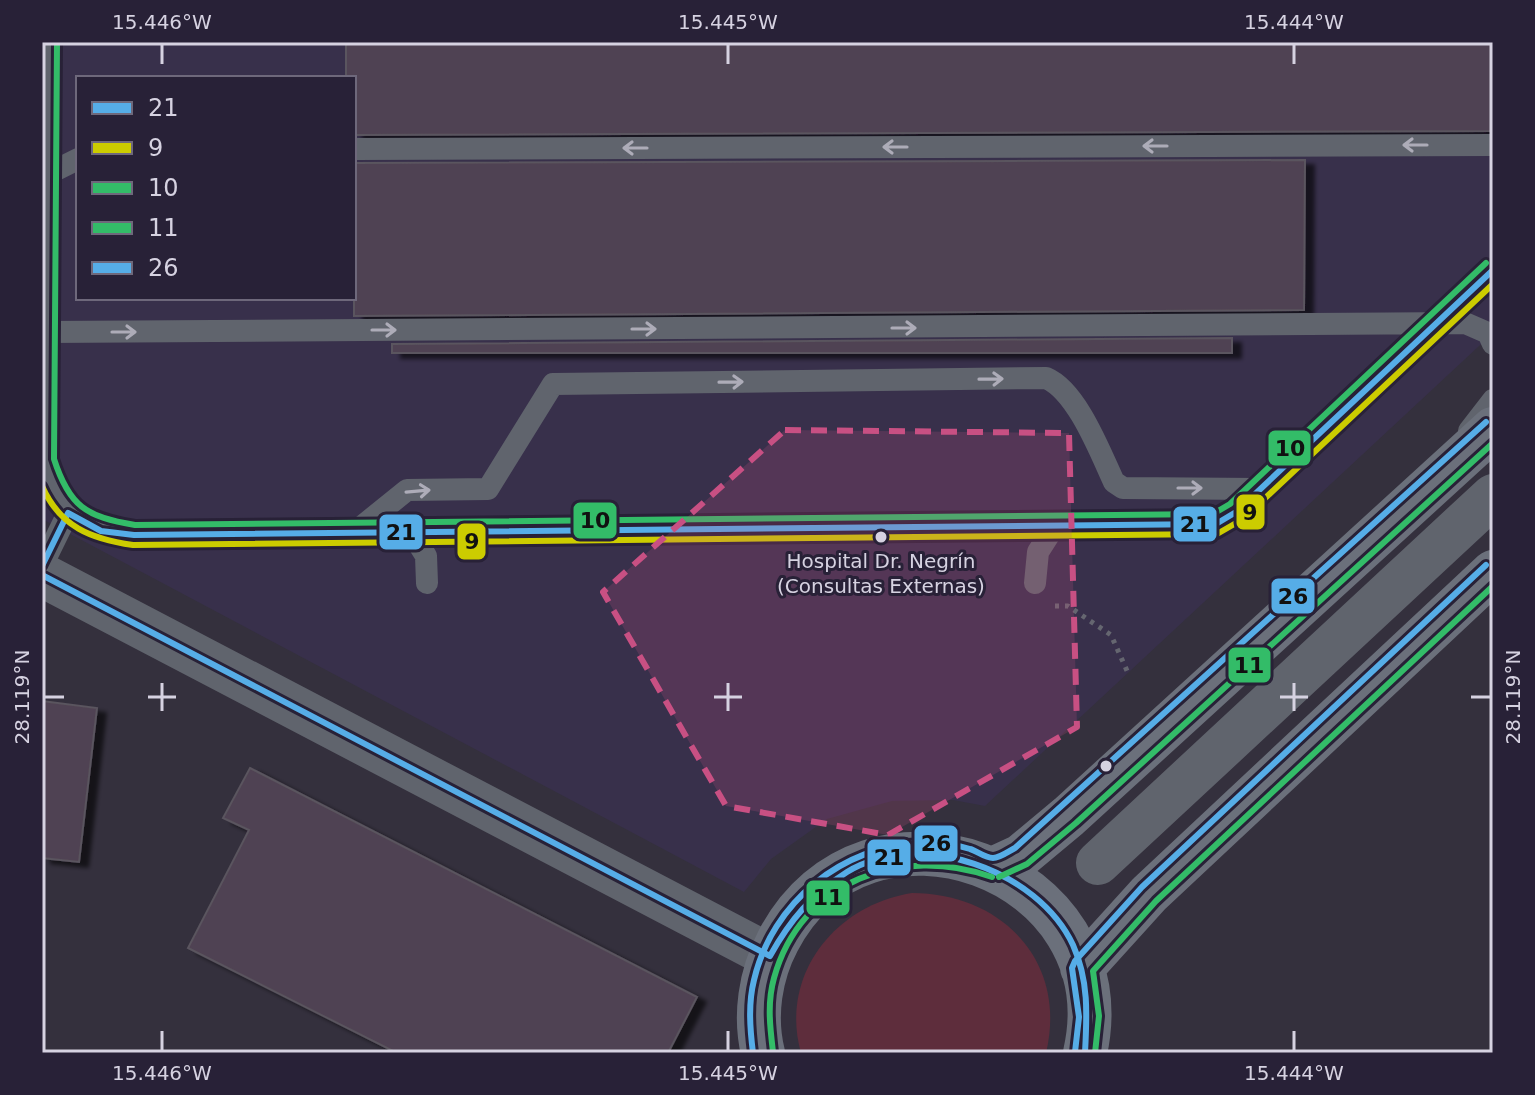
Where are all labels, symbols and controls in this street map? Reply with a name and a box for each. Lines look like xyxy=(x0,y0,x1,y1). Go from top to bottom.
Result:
text: 15.446°W xyxy=(112,10,212,34)
text: 15.445°W xyxy=(678,10,778,34)
text: 15.444°W xyxy=(1244,10,1344,34)
legend xyxy=(76,76,356,300)
text: 21 xyxy=(148,94,179,122)
text: 9 xyxy=(148,134,163,162)
one-way arrow xyxy=(1402,137,1429,153)
one-way arrow xyxy=(1142,138,1169,154)
one-way arrow xyxy=(882,139,909,155)
one-way arrow xyxy=(622,140,649,156)
text: 10 xyxy=(148,174,179,202)
text: 11 xyxy=(148,214,179,242)
text: 26 xyxy=(148,254,179,282)
one-way arrow xyxy=(890,320,917,336)
one-way arrow xyxy=(630,321,657,337)
one-way arrow xyxy=(370,322,397,338)
one-way arrow xyxy=(110,324,137,340)
one-way arrow xyxy=(977,371,1004,387)
one-way arrow xyxy=(717,374,744,390)
line badge: 10 xyxy=(1267,429,1312,467)
text: 10 xyxy=(1275,436,1305,461)
one-way arrow xyxy=(1176,480,1203,496)
one-way arrow xyxy=(405,483,431,498)
line badge: 9 xyxy=(1235,493,1266,531)
text: 9 xyxy=(1242,500,1258,525)
line badge: 10 xyxy=(572,501,618,540)
line badge: 21 xyxy=(1172,505,1218,543)
text: 10 xyxy=(580,508,610,533)
text: 21 xyxy=(1180,512,1210,537)
line badge: 21 xyxy=(378,513,424,551)
text: 21 xyxy=(386,520,416,545)
line badge: 9 xyxy=(456,522,487,561)
text: 9 xyxy=(464,529,480,554)
marker: Hospital Dr. Negrín (Consultas Externas) xyxy=(873,529,889,545)
place label: Hospital Dr. Negrín (Consultas Externas) xyxy=(777,549,985,598)
line badge: 26 xyxy=(1270,577,1316,615)
text: 26 xyxy=(1278,584,1308,609)
line badge: 11 xyxy=(1227,646,1272,684)
text: 28.119°N xyxy=(10,650,34,744)
text: 28.119°N xyxy=(1501,650,1525,744)
text: 11 xyxy=(1234,653,1264,678)
unlabelled marker xyxy=(1098,758,1114,774)
line badge: 26 xyxy=(913,824,959,863)
text: 26 xyxy=(921,831,951,856)
line badge: 21 xyxy=(866,838,912,877)
text: 21 xyxy=(874,845,904,870)
line badge: 11 xyxy=(805,879,851,917)
text: 11 xyxy=(813,885,843,910)
text: 15.446°W xyxy=(112,1061,212,1085)
text: 15.445°W xyxy=(678,1061,778,1085)
text: 15.444°W xyxy=(1244,1061,1344,1085)

